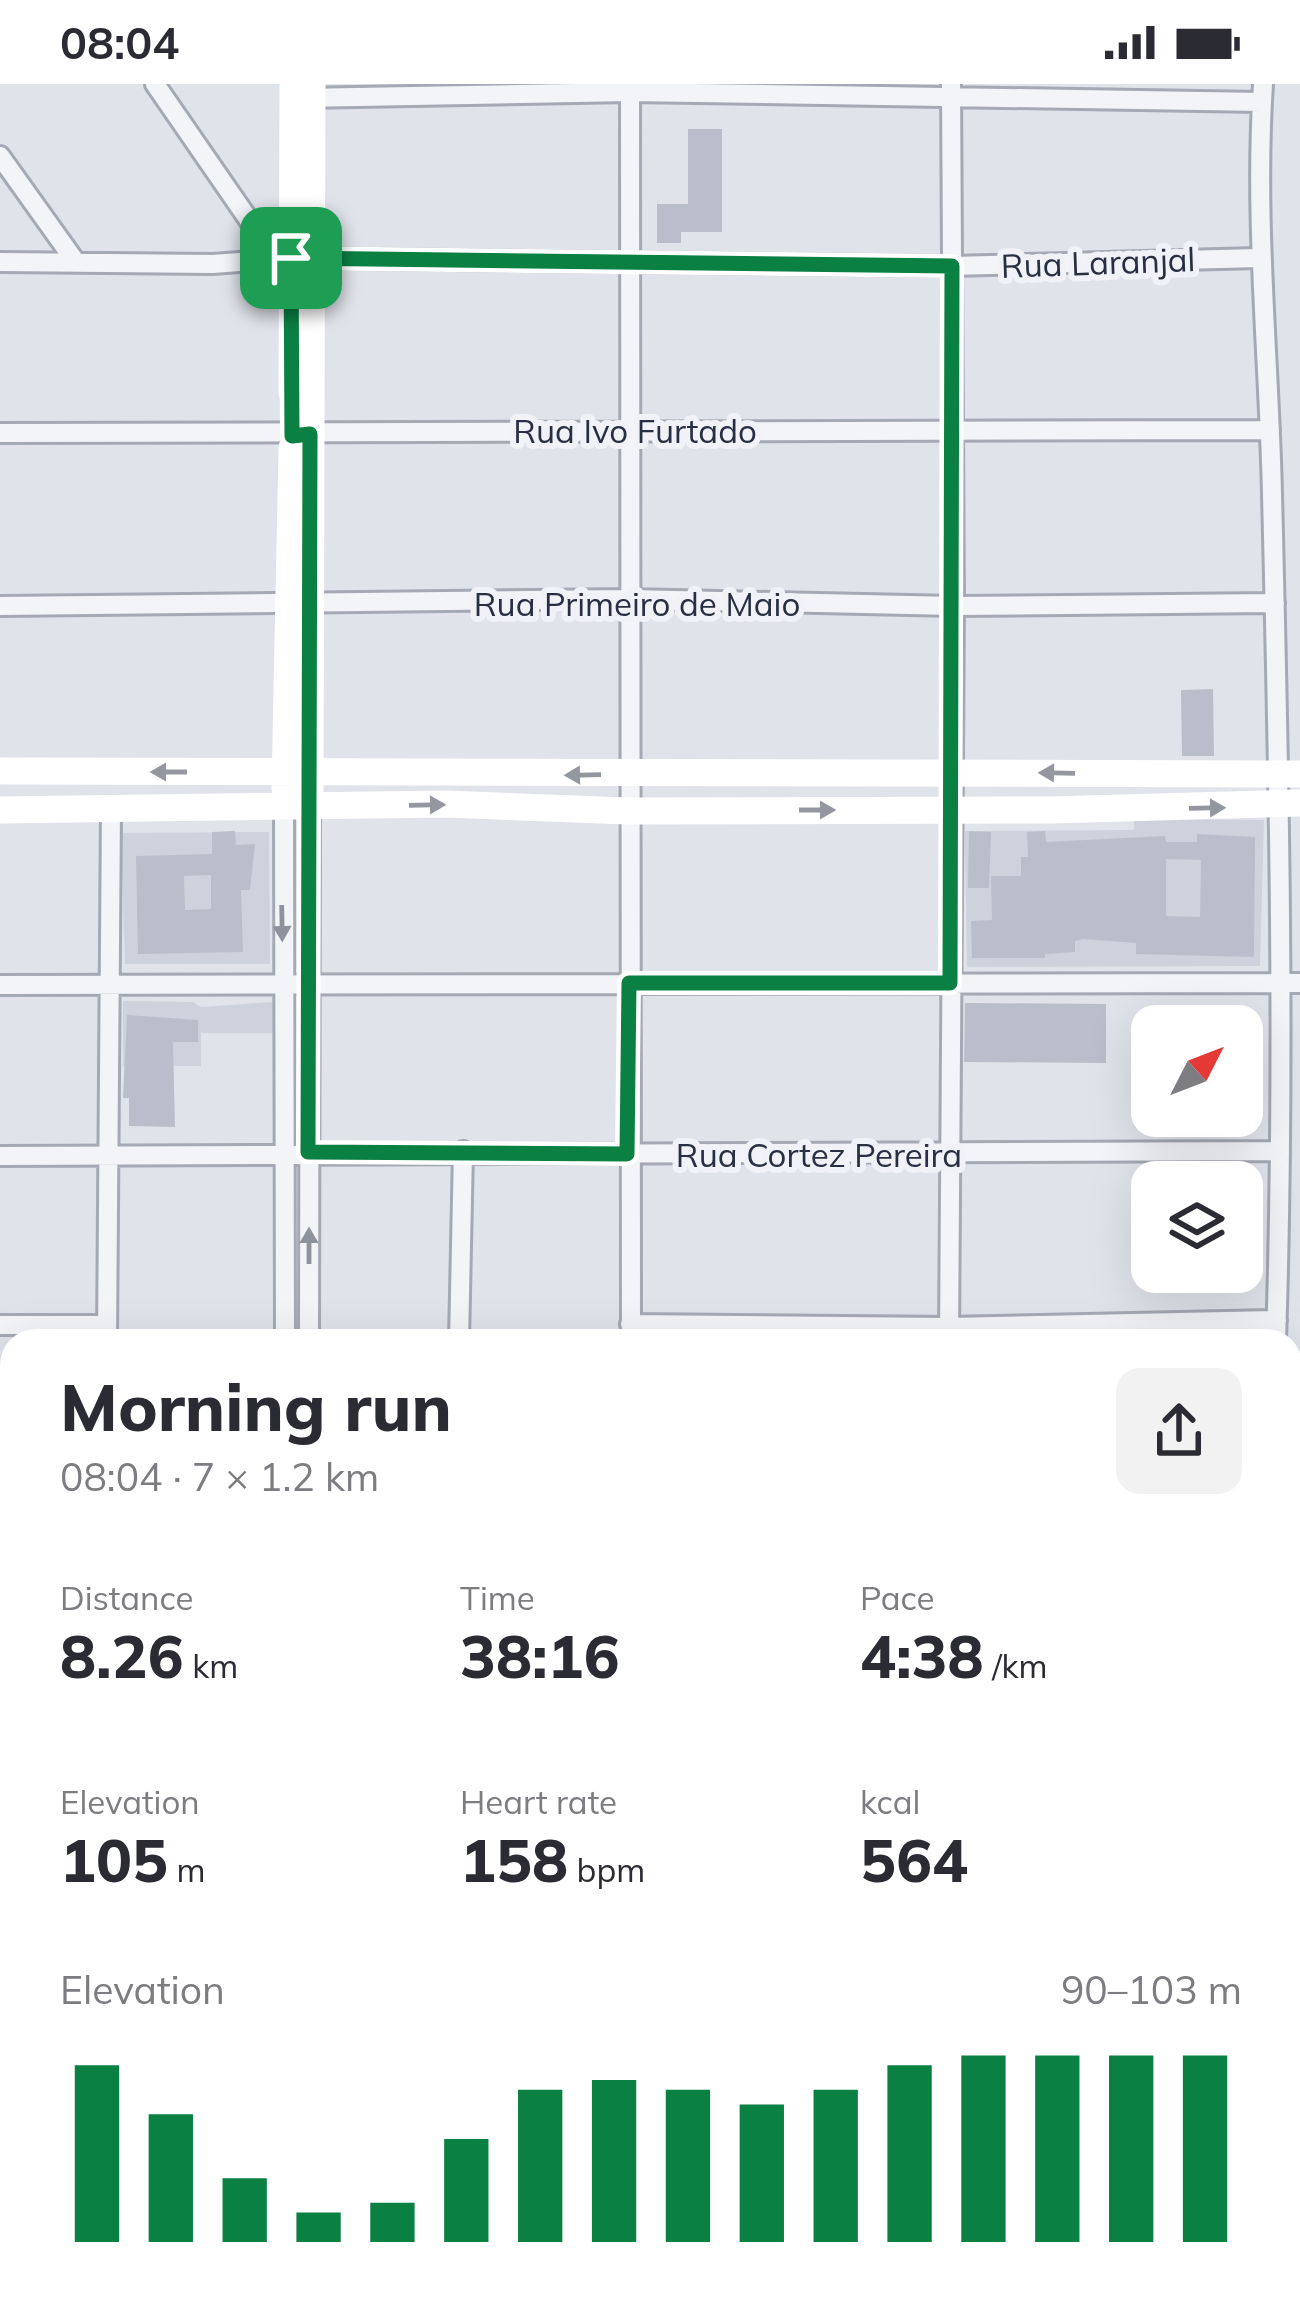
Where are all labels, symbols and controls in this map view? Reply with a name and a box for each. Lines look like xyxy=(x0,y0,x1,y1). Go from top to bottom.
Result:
text: 08:04 xyxy=(60,14,179,70)
pin xyxy=(240,207,342,309)
icon: arrive xyxy=(258,225,324,291)
street label: Rua Laranjal xyxy=(1000,238,1196,286)
street label: Rua Ivo Furtado xyxy=(513,410,757,451)
street label: Rua Primeiro de Maio xyxy=(474,583,800,624)
one-way arrow xyxy=(149,762,187,782)
one-way arrow xyxy=(1037,763,1075,783)
one-way arrow xyxy=(563,765,601,784)
one-way arrow xyxy=(409,795,447,814)
one-way arrow xyxy=(1189,798,1227,818)
one-way arrow xyxy=(799,800,837,820)
one-way arrow xyxy=(273,905,292,943)
north arrow xyxy=(1131,1005,1263,1137)
map controls xyxy=(1131,1005,1263,1293)
street label: Rua Cortez Pereira xyxy=(676,1134,962,1175)
button: layers xyxy=(1131,1161,1263,1293)
one-way arrow xyxy=(299,1226,319,1264)
text: Morning run xyxy=(60,1365,452,1448)
button: share xyxy=(1116,1368,1242,1494)
text: 08:04 · 7 × 1.2 km xyxy=(60,1452,379,1501)
text: Distance xyxy=(60,1577,193,1618)
text: Time xyxy=(460,1577,535,1618)
text: Pace xyxy=(860,1577,934,1618)
text: 8.26 xyxy=(60,1618,184,1693)
text: 38:16 xyxy=(460,1618,620,1693)
text: 4:38 xyxy=(860,1618,984,1693)
text: km xyxy=(184,1645,238,1686)
text: /km xyxy=(984,1645,1048,1686)
text: Elevation xyxy=(60,1781,200,1822)
text: Heart rate xyxy=(460,1781,617,1822)
text: kcal xyxy=(860,1781,920,1822)
text: 105 xyxy=(60,1822,168,1897)
text: 158 xyxy=(460,1822,568,1897)
text: 564 xyxy=(860,1822,968,1897)
text: m xyxy=(168,1849,206,1890)
text: bpm xyxy=(568,1849,645,1890)
text: Elevation xyxy=(60,1965,225,2014)
text: 90–103 m xyxy=(1061,1965,1242,2014)

